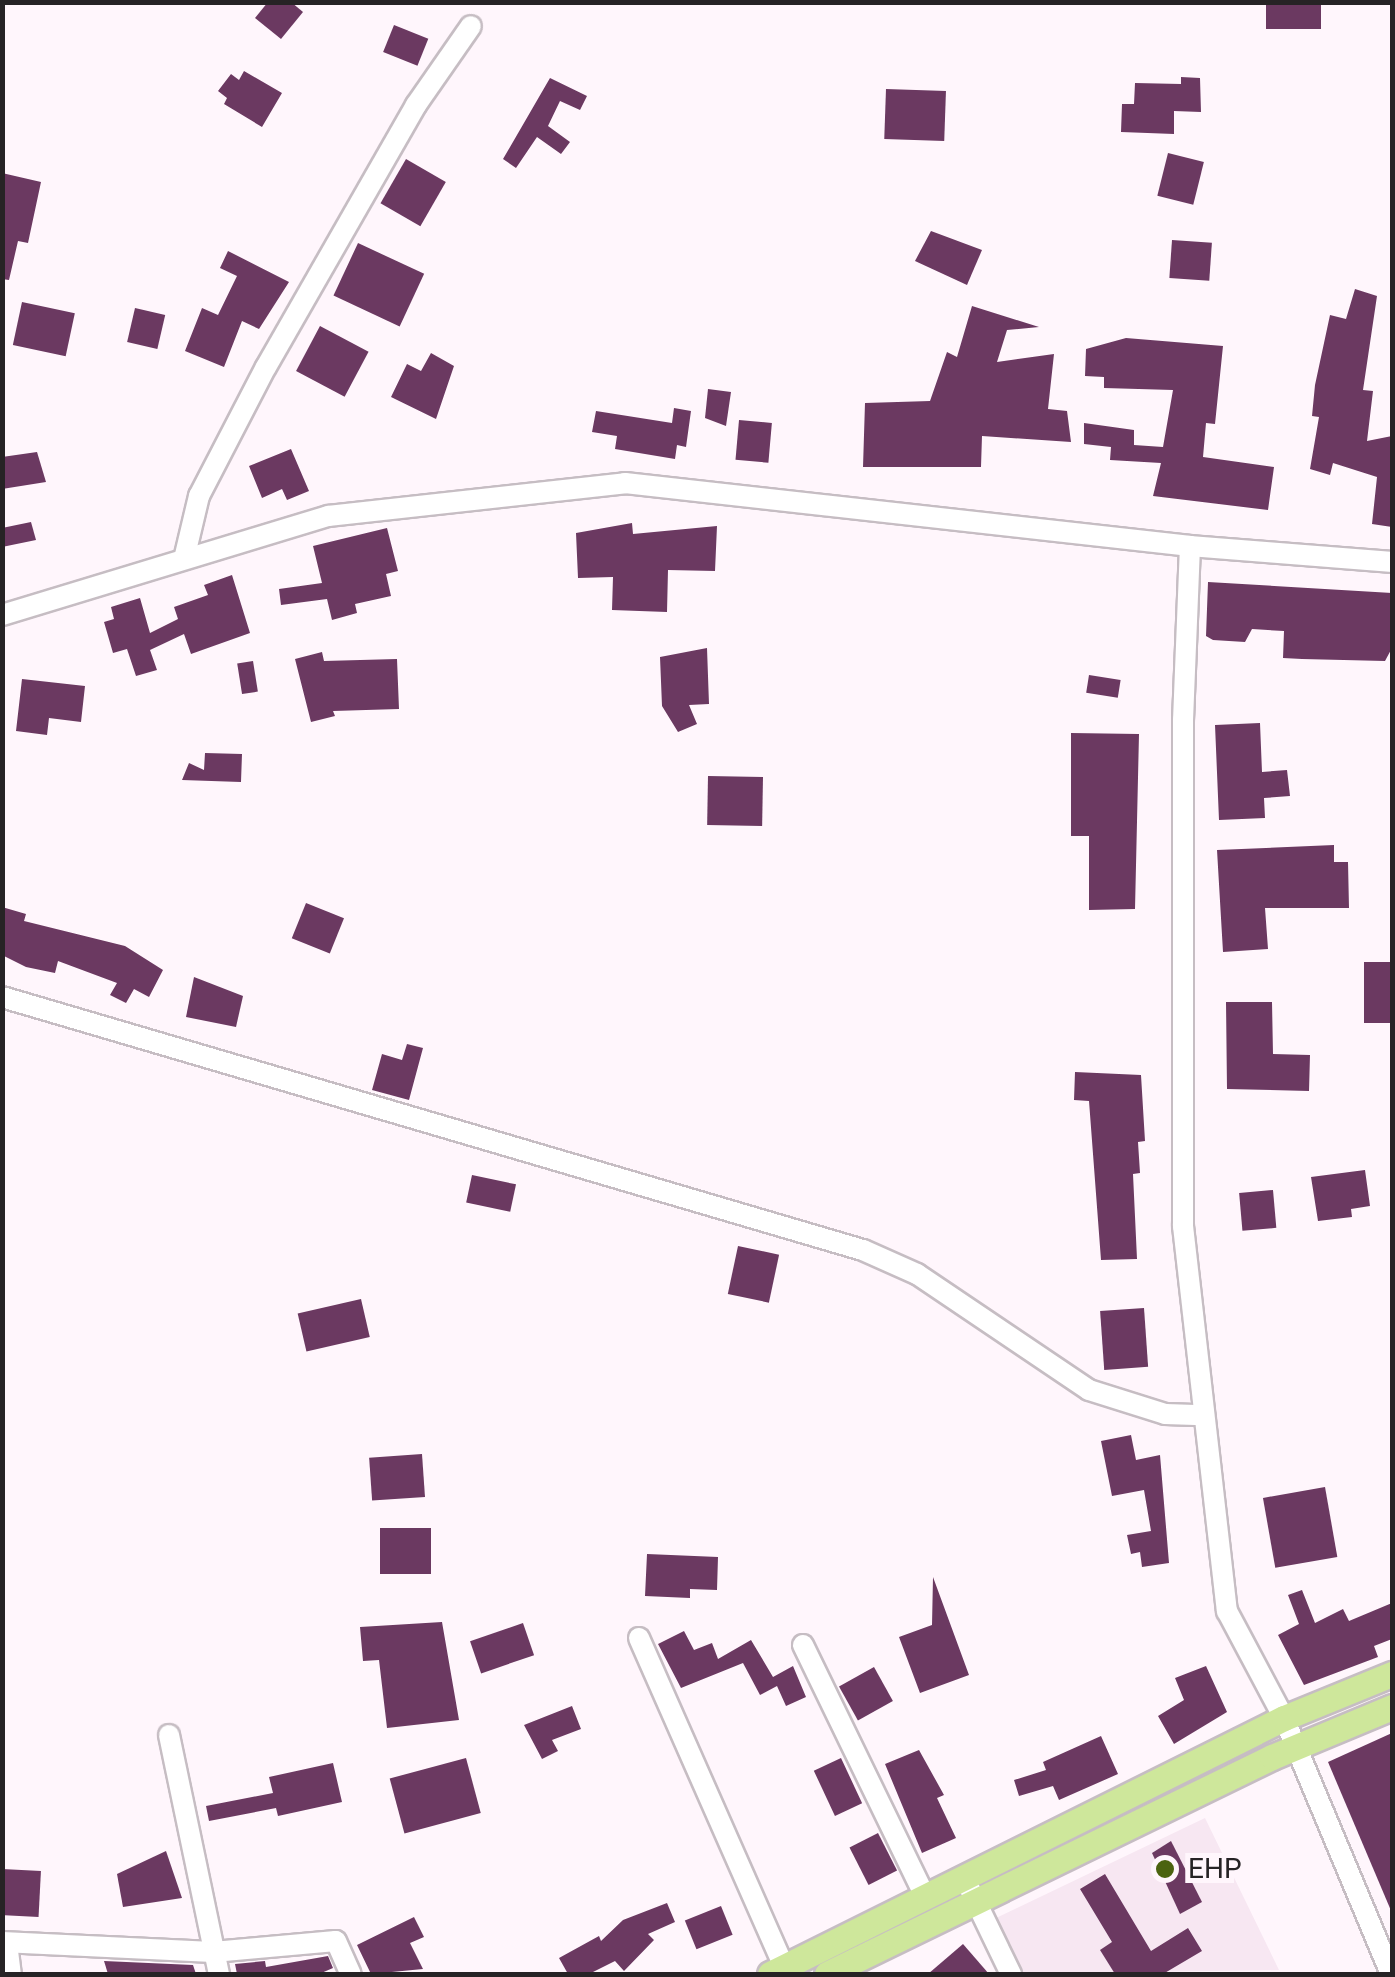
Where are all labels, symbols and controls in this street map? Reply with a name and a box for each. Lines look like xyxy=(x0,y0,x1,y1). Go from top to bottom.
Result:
place label: EHP xyxy=(1188,1852,1242,1886)
marker: EHP xyxy=(1152,1856,1178,1882)

